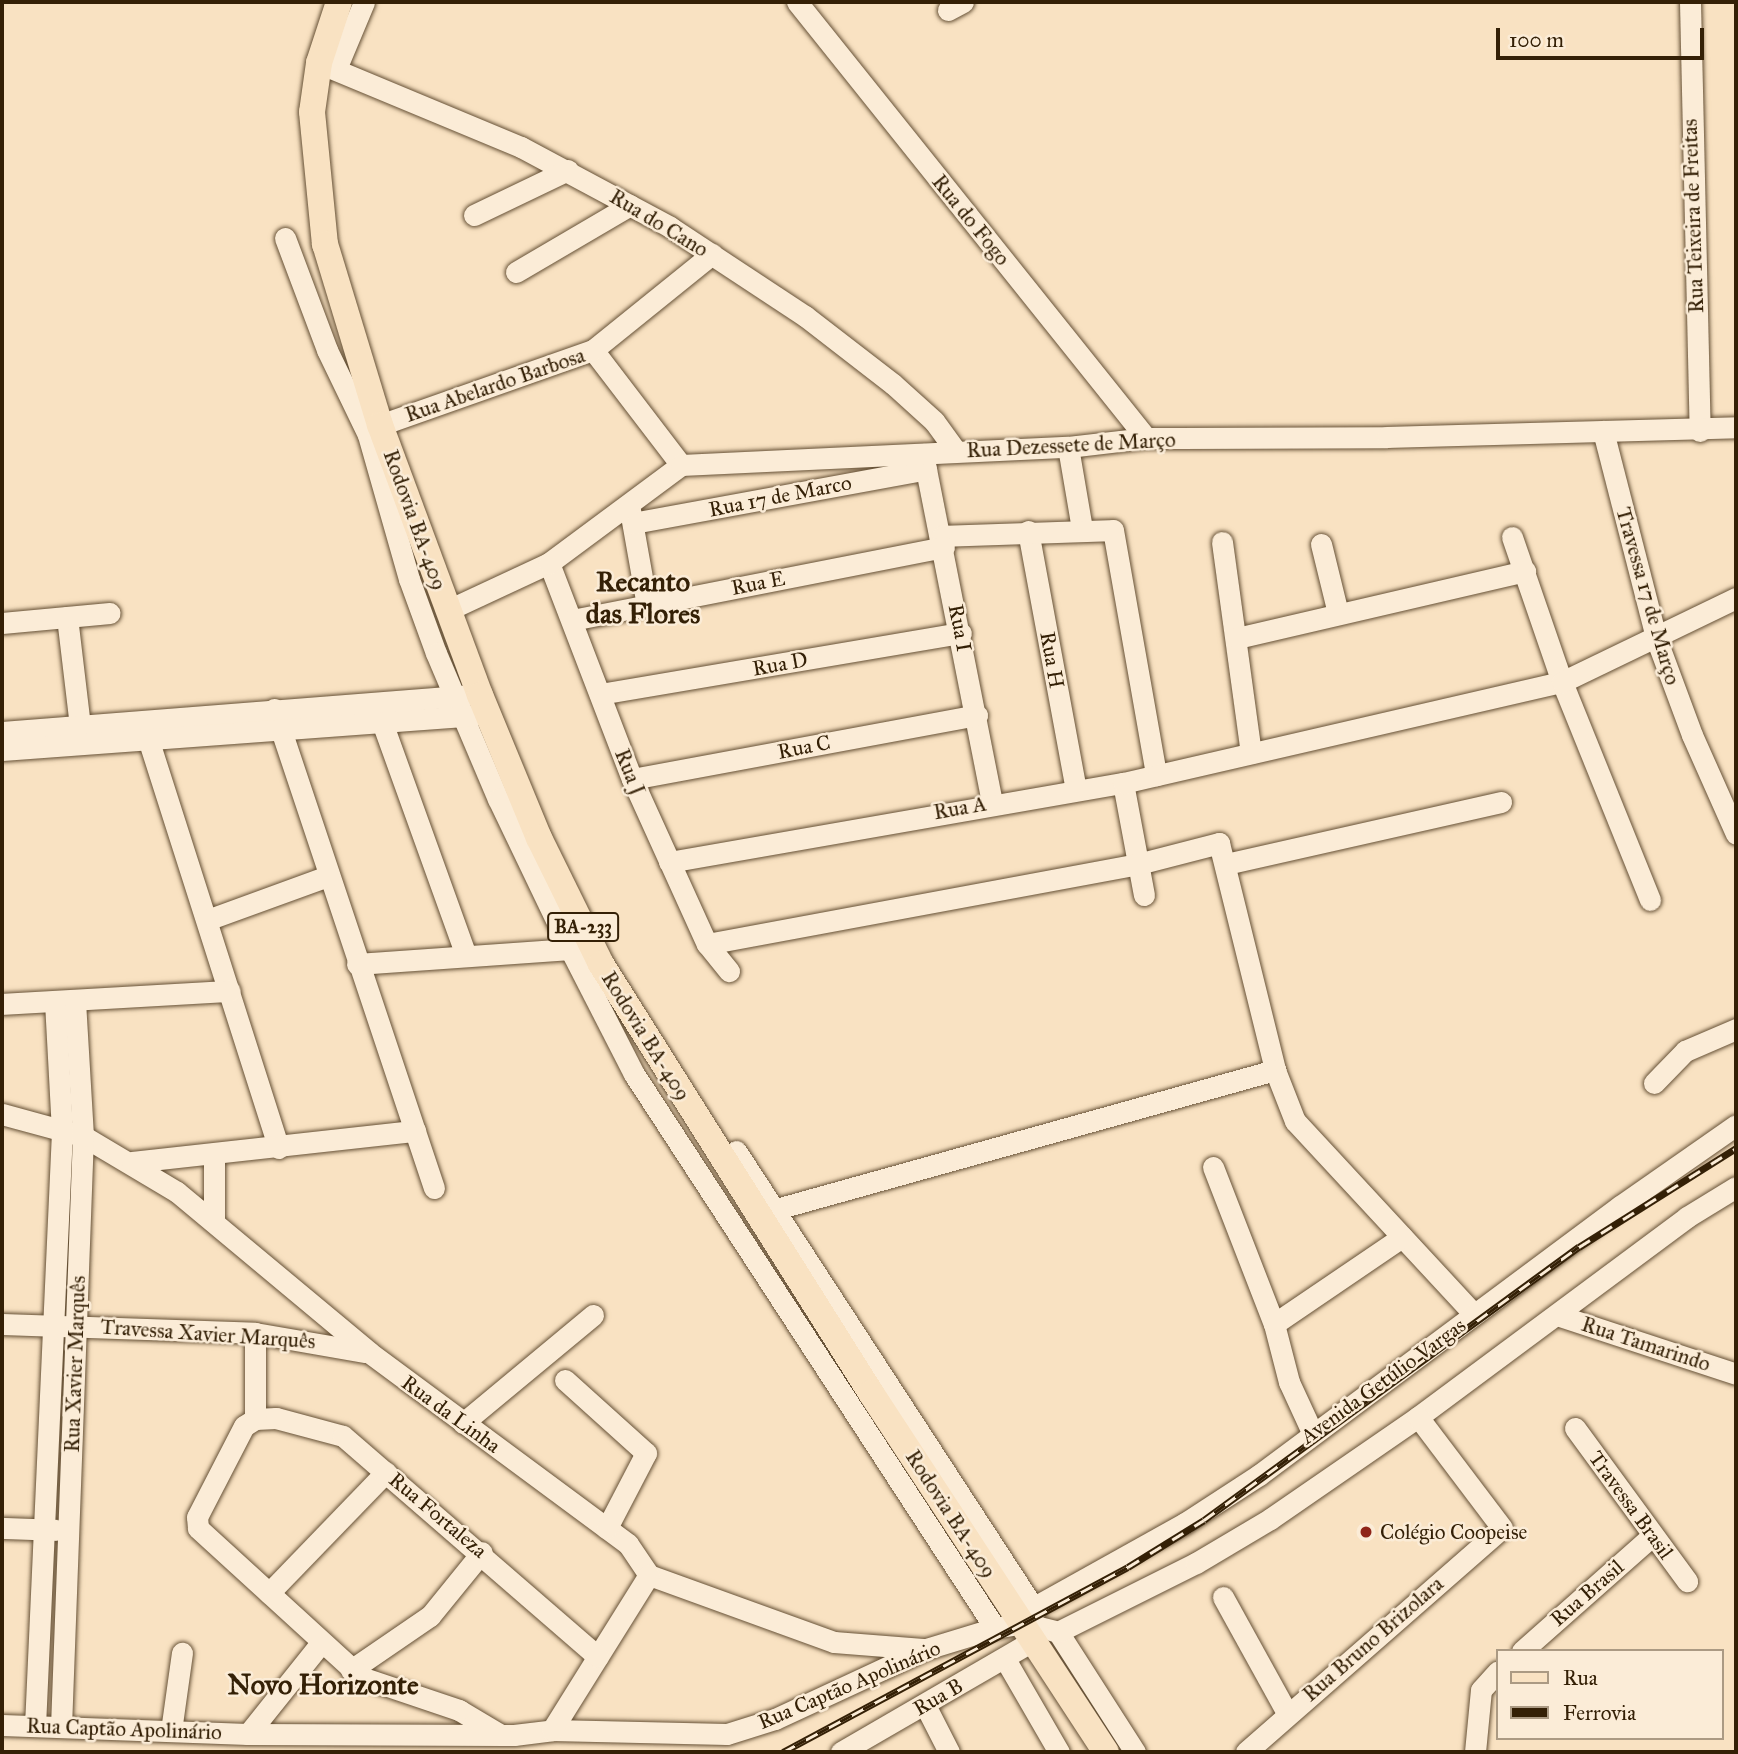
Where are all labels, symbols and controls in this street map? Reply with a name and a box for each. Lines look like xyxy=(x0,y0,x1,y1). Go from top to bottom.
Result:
scale bar xyxy=(1500,14,1708,58)
text: 100 m xyxy=(1509,27,1564,53)
street label: Rua Teixeira de Freitas xyxy=(1677,118,1709,314)
street label: Rua do Fogo xyxy=(927,170,1015,270)
street label: Rua do Cano xyxy=(605,184,713,262)
street label: Rua Abelardo Barbosa xyxy=(402,342,588,428)
street label: Rua Dezessete de Março xyxy=(966,427,1176,463)
street label: Rodovia BA-409 xyxy=(378,446,452,594)
street label: Rua 17 de Marco xyxy=(706,470,854,522)
street label: Travessa 17 de Março xyxy=(1611,504,1685,688)
district label: Recanto das Flores xyxy=(586,565,700,631)
street label: Rua E xyxy=(729,565,787,601)
street label: Rua I xyxy=(943,602,977,654)
street label: Rua H xyxy=(1035,630,1069,690)
street label: Rua D xyxy=(750,647,810,681)
street label: Rua C xyxy=(775,730,833,764)
street label: Rua J xyxy=(609,745,651,799)
street label: Rua A xyxy=(932,791,988,825)
road number: BA-233 xyxy=(546,911,620,942)
street label: Rodovia BA-409 xyxy=(596,967,696,1105)
street label: Rua Xavier Marquês xyxy=(59,1275,91,1453)
street label: Rua Tamarindo xyxy=(1578,1311,1714,1377)
street label: Avenida Getúlio Vargas xyxy=(1295,1313,1471,1449)
street label: Travessa Xavier Marquês xyxy=(100,1314,316,1354)
street label: Rua da Linha xyxy=(397,1370,505,1458)
street label: Rodovia BA-409 xyxy=(900,1445,1002,1583)
street label: Travessa Brasil xyxy=(1583,1446,1679,1564)
street label: Rua Fortaleza xyxy=(384,1467,492,1563)
place label: Colégio Coopeise xyxy=(1380,1519,1527,1545)
marker: Colégio Coopeise xyxy=(1358,1524,1374,1540)
street label: Rua Brasil xyxy=(1545,1554,1629,1632)
street label: Rua Bruno Brizolara xyxy=(1298,1571,1448,1707)
street label: Rua Captão Apolinário xyxy=(754,1635,944,1735)
legend xyxy=(1496,1649,1724,1740)
text: Rua xyxy=(1563,1665,1598,1691)
district label: Novo Horizonte xyxy=(227,1668,419,1702)
street label: Rua B xyxy=(909,1673,967,1721)
text: Ferrovia xyxy=(1563,1700,1636,1726)
street label: Rua Captão Apolinário xyxy=(26,1713,222,1745)

